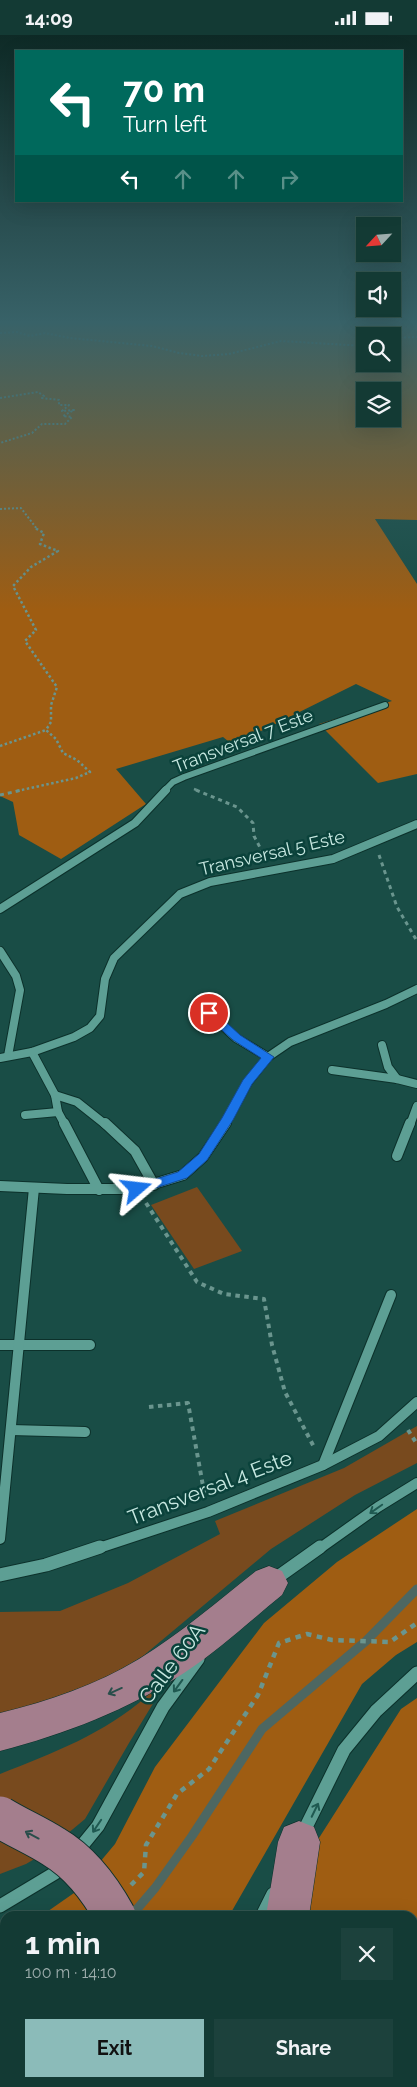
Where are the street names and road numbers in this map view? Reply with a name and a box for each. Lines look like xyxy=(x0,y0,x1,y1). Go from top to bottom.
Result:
street label: Transversal 7 Este xyxy=(170,704,316,777)
street label: Transversal 5 Este xyxy=(197,825,347,879)
street label: Transversal 4 Este xyxy=(124,1445,295,1530)
street label: Calle 60A xyxy=(133,1619,210,1709)

